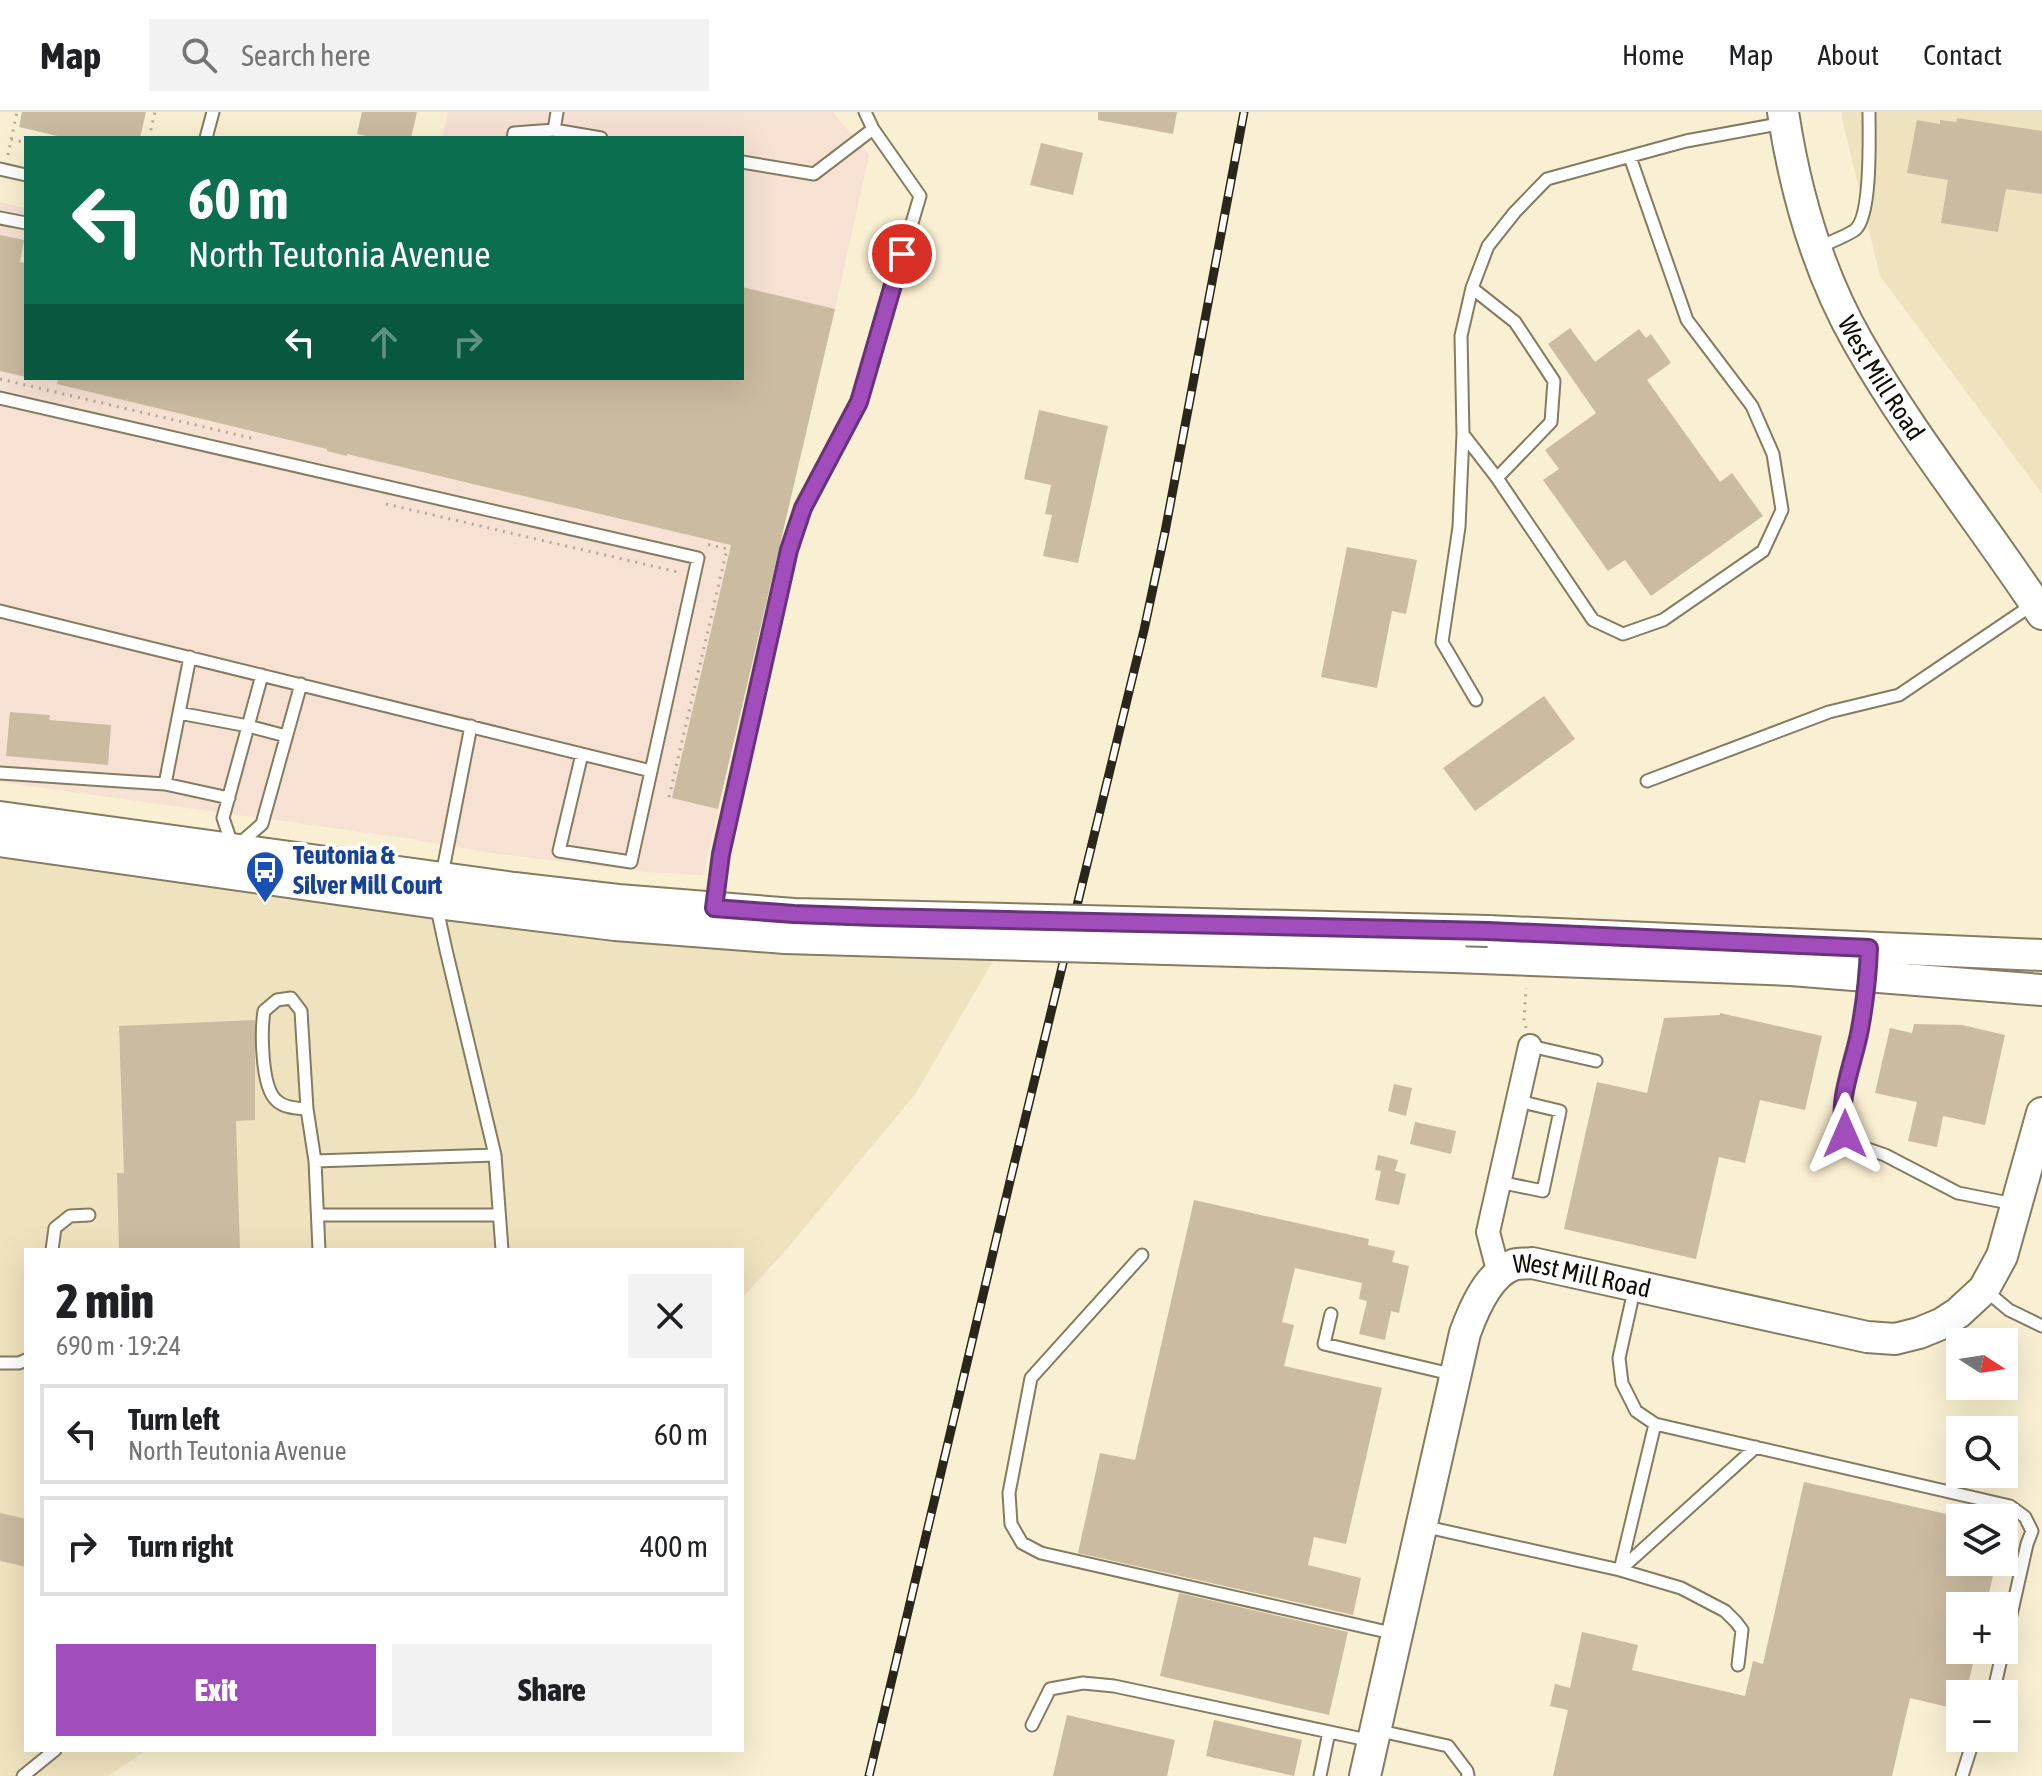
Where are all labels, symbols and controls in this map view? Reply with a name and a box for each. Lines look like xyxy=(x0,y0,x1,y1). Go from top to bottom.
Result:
search box xyxy=(149,19,709,91)
icon: search xyxy=(177,33,221,77)
text: Map xyxy=(40,34,101,77)
text: Search here xyxy=(241,38,371,72)
text: Home xyxy=(1622,39,1684,71)
text: Map xyxy=(1728,39,1773,71)
text: About xyxy=(1817,39,1879,71)
text: Contact xyxy=(1923,39,2002,71)
text: 60 m xyxy=(188,167,289,231)
icon: left xyxy=(56,168,160,272)
pin xyxy=(868,220,936,288)
icon: arrive xyxy=(880,232,924,276)
text: North Teutonia Avenue xyxy=(188,233,491,275)
street label: West Mill Road xyxy=(1832,311,1931,446)
icon: left xyxy=(278,320,322,364)
icon: ahead xyxy=(362,320,406,364)
icon: right xyxy=(446,320,490,364)
place label: Teutonia & Silver Mill Court xyxy=(293,840,443,900)
bus stop icon: Teutonia & Silver Mill Court xyxy=(244,849,286,904)
position arrow xyxy=(1803,1092,1887,1176)
street label: West Mill Road xyxy=(1512,1248,1654,1304)
text: 2 min xyxy=(56,1273,154,1328)
button: close xyxy=(628,1274,712,1358)
north arrow xyxy=(1946,1328,2018,1400)
map controls xyxy=(1946,1328,2018,1752)
text: 690 m · 19:24 xyxy=(56,1331,181,1361)
text: Turn left xyxy=(128,1402,220,1436)
icon: left xyxy=(60,1412,104,1456)
button: search xyxy=(1946,1416,2018,1488)
text: 60 m xyxy=(654,1417,708,1451)
text: North Teutonia Avenue xyxy=(128,1436,347,1466)
button: layers xyxy=(1946,1504,2018,1576)
icon: right xyxy=(60,1524,104,1568)
text: Turn right xyxy=(128,1529,234,1563)
text: 400 m xyxy=(640,1529,708,1563)
button: + xyxy=(1946,1592,2018,1664)
button: Exit xyxy=(56,1644,376,1736)
button: Share xyxy=(392,1644,712,1736)
button: − xyxy=(1946,1680,2018,1752)

